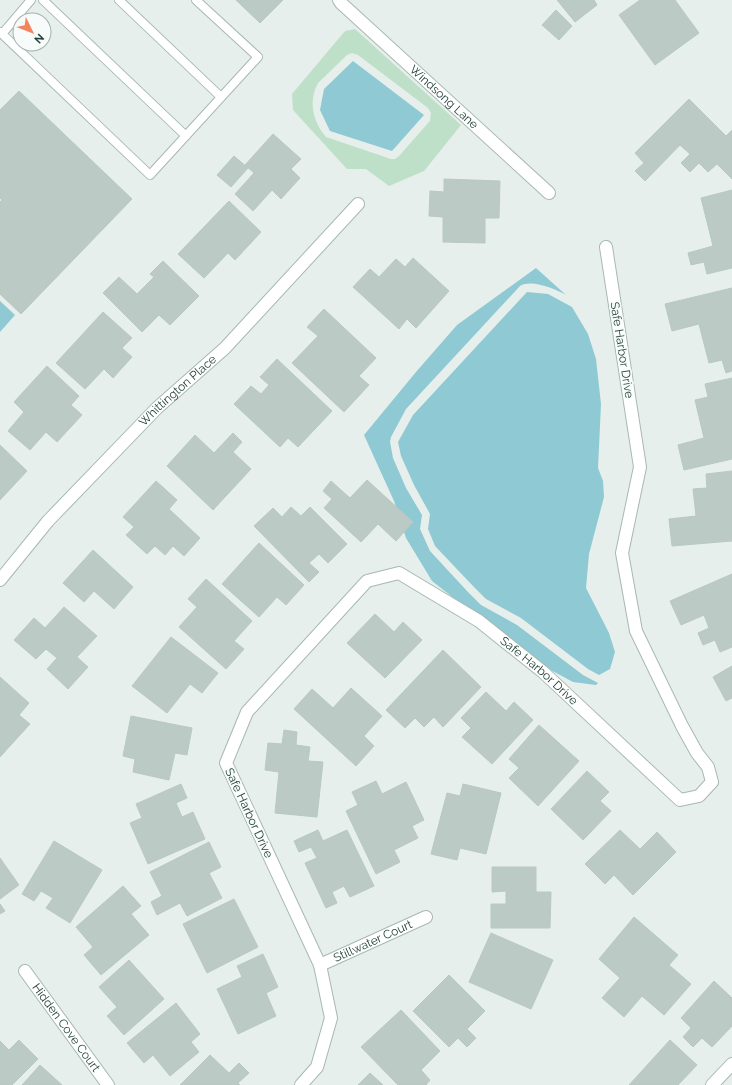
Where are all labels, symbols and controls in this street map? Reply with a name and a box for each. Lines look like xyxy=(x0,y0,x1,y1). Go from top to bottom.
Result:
north arrow xyxy=(12,12,52,52)
text: N xyxy=(31,31,47,46)
street label: Windsong Lane xyxy=(407,62,481,132)
street label: Safe Harbor Drive xyxy=(607,301,637,399)
street label: Whittington Place xyxy=(136,352,219,429)
street label: Safe Harbor Drive xyxy=(497,634,581,708)
street label: Safe Harbor Drive xyxy=(222,766,276,860)
street label: Stillwater Court xyxy=(331,917,414,965)
street label: Hidden Cove Court xyxy=(29,981,103,1074)

